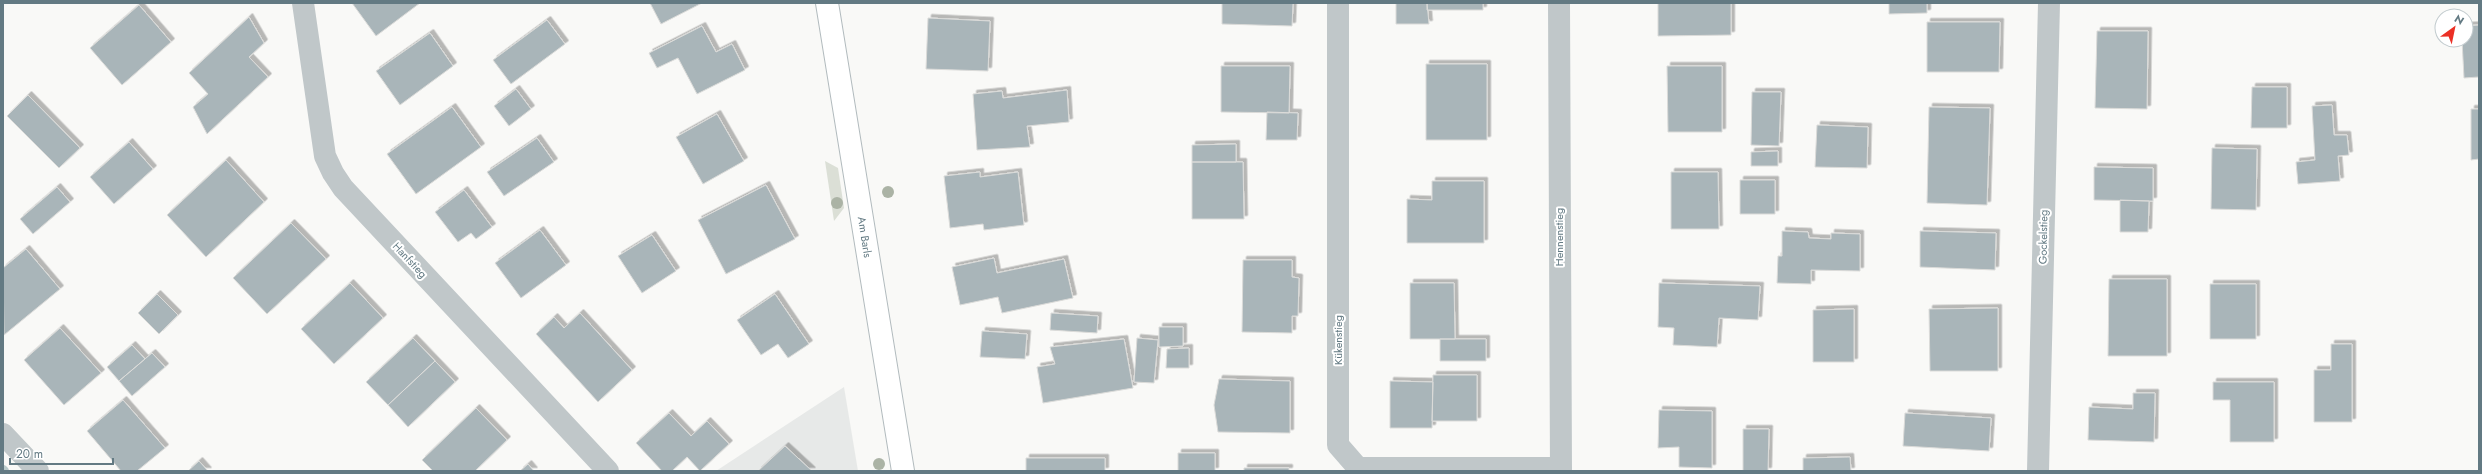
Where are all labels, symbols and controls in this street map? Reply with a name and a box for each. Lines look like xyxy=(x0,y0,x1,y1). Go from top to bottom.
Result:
north arrow xyxy=(2434,8,2474,48)
text: N xyxy=(2451,11,2467,29)
street label: Hennenstieg xyxy=(1551,208,1567,266)
street label: Gockelstieg xyxy=(2035,210,2051,264)
street label: Am Barls xyxy=(854,215,876,259)
street label: Hanfstieg xyxy=(389,238,431,282)
street label: Kükenstieg xyxy=(1330,315,1346,365)
scale bar xyxy=(10,440,113,466)
text: 20 m xyxy=(16,445,43,463)

